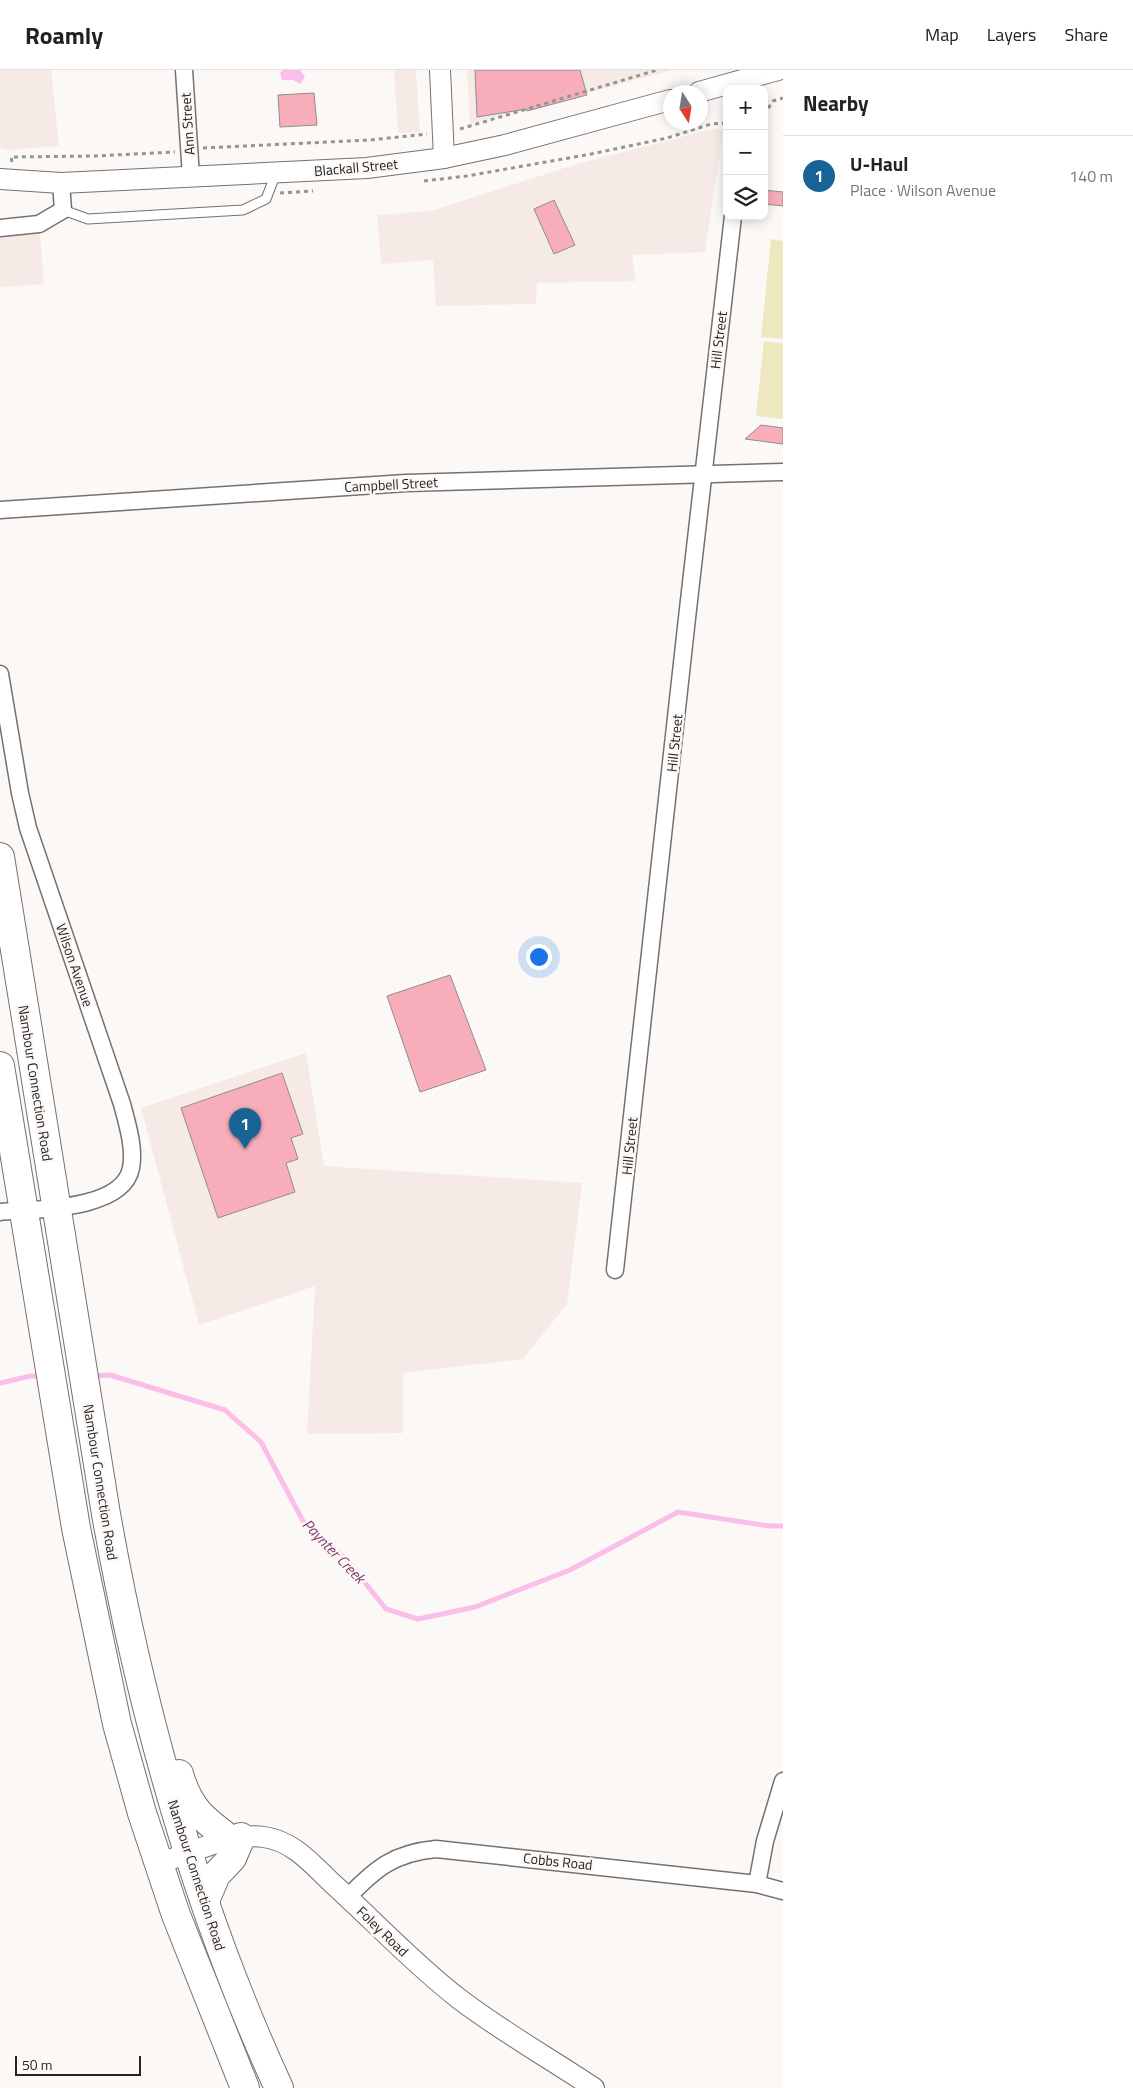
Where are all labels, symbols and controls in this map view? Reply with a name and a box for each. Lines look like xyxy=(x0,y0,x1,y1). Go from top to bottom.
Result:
text: Roamly xyxy=(25,17,103,53)
text: Map xyxy=(925,21,959,48)
text: Layers xyxy=(987,21,1036,48)
text: Share xyxy=(1064,21,1108,48)
north arrow xyxy=(663,85,708,130)
map controls xyxy=(723,85,768,220)
button: + xyxy=(723,85,768,130)
text: Nearby xyxy=(803,87,868,119)
street label: Ann Street xyxy=(174,92,200,156)
button: − xyxy=(723,130,768,175)
text: U-Haul xyxy=(850,149,908,178)
street label: Blackall Street xyxy=(313,153,399,181)
text: 1 xyxy=(815,164,823,188)
text: 140 m xyxy=(1069,164,1113,188)
button: layers xyxy=(723,175,768,220)
text: Place · Wilson Avenue xyxy=(850,178,996,202)
street label: Hill Street xyxy=(704,310,732,370)
street label: Campbell Street xyxy=(344,471,438,497)
street label: Hill Street xyxy=(661,713,687,773)
street label: Wilson Avenue xyxy=(51,920,99,1010)
your location xyxy=(526,944,552,970)
street label: Nambour Connection Road xyxy=(13,1003,59,1163)
pin: 1 xyxy=(229,1108,261,1149)
street label: Hill Street xyxy=(616,1116,642,1176)
street label: Nambour Connection Road xyxy=(78,1402,124,1562)
water label: Paynter Creek xyxy=(297,1513,372,1590)
street label: Nambour Connection Road xyxy=(163,1797,231,1953)
street label: Cobbs Road xyxy=(522,1847,594,1875)
street label: Foley Road xyxy=(352,1901,414,1961)
scale bar xyxy=(15,2053,141,2076)
text: 50 m xyxy=(22,2054,52,2075)

